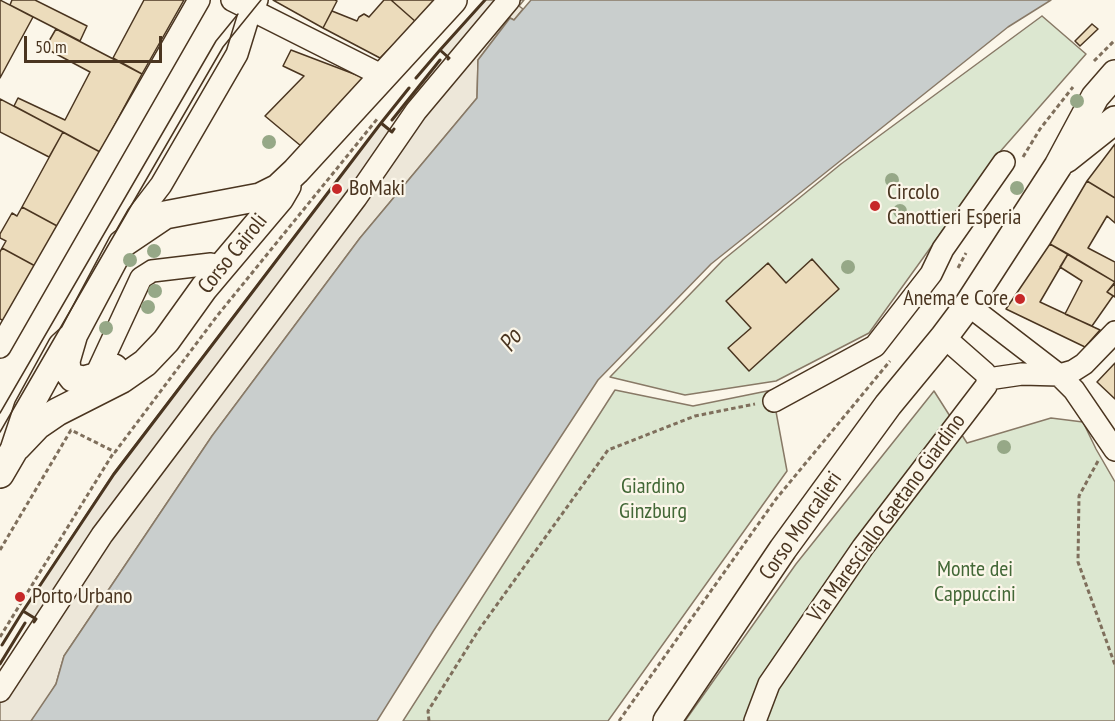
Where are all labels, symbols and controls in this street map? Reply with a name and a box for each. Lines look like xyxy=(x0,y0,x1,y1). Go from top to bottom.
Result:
scale bar xyxy=(27,24,165,62)
text: 50 m xyxy=(35,35,67,58)
place label: BoMaki xyxy=(349,176,405,202)
place label: Circolo Canottieri Esperia xyxy=(887,180,1021,231)
marker: BoMaki xyxy=(330,182,344,196)
marker: Circolo Canottieri Esperia xyxy=(868,199,882,213)
street label: Corso Cairoli xyxy=(193,209,273,299)
place label: Anema e Core xyxy=(903,286,1008,312)
marker: Anema e Core xyxy=(1013,292,1027,306)
water label: Po xyxy=(493,324,529,358)
street label: Via Maresciallo Gaetano Giardino xyxy=(803,409,971,627)
street label: Corso Moncalieri xyxy=(754,467,848,585)
park label: Giardino Ginzburg xyxy=(619,474,687,526)
park label: Monte dei Cappuccini xyxy=(934,557,1016,608)
place label: Porto Urbano xyxy=(32,584,132,610)
marker: Porto Urbano xyxy=(13,590,27,604)

